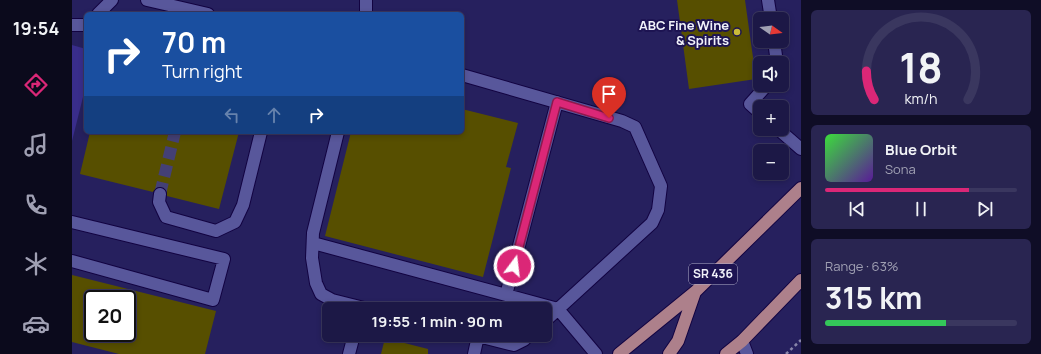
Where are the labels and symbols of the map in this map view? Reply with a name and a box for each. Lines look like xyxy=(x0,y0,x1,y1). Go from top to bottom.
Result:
north arrow xyxy=(753,12,789,48)
place label: ABC Fine Wine & Spirits xyxy=(639,16,729,49)
marker: ABC Fine Wine & Spirits xyxy=(732,27,742,37)
pin xyxy=(592,77,626,118)
position arrow xyxy=(493,245,535,287)
road number: SR 436 xyxy=(689,264,737,284)
speed limit sign: 20 xyxy=(84,290,136,342)

